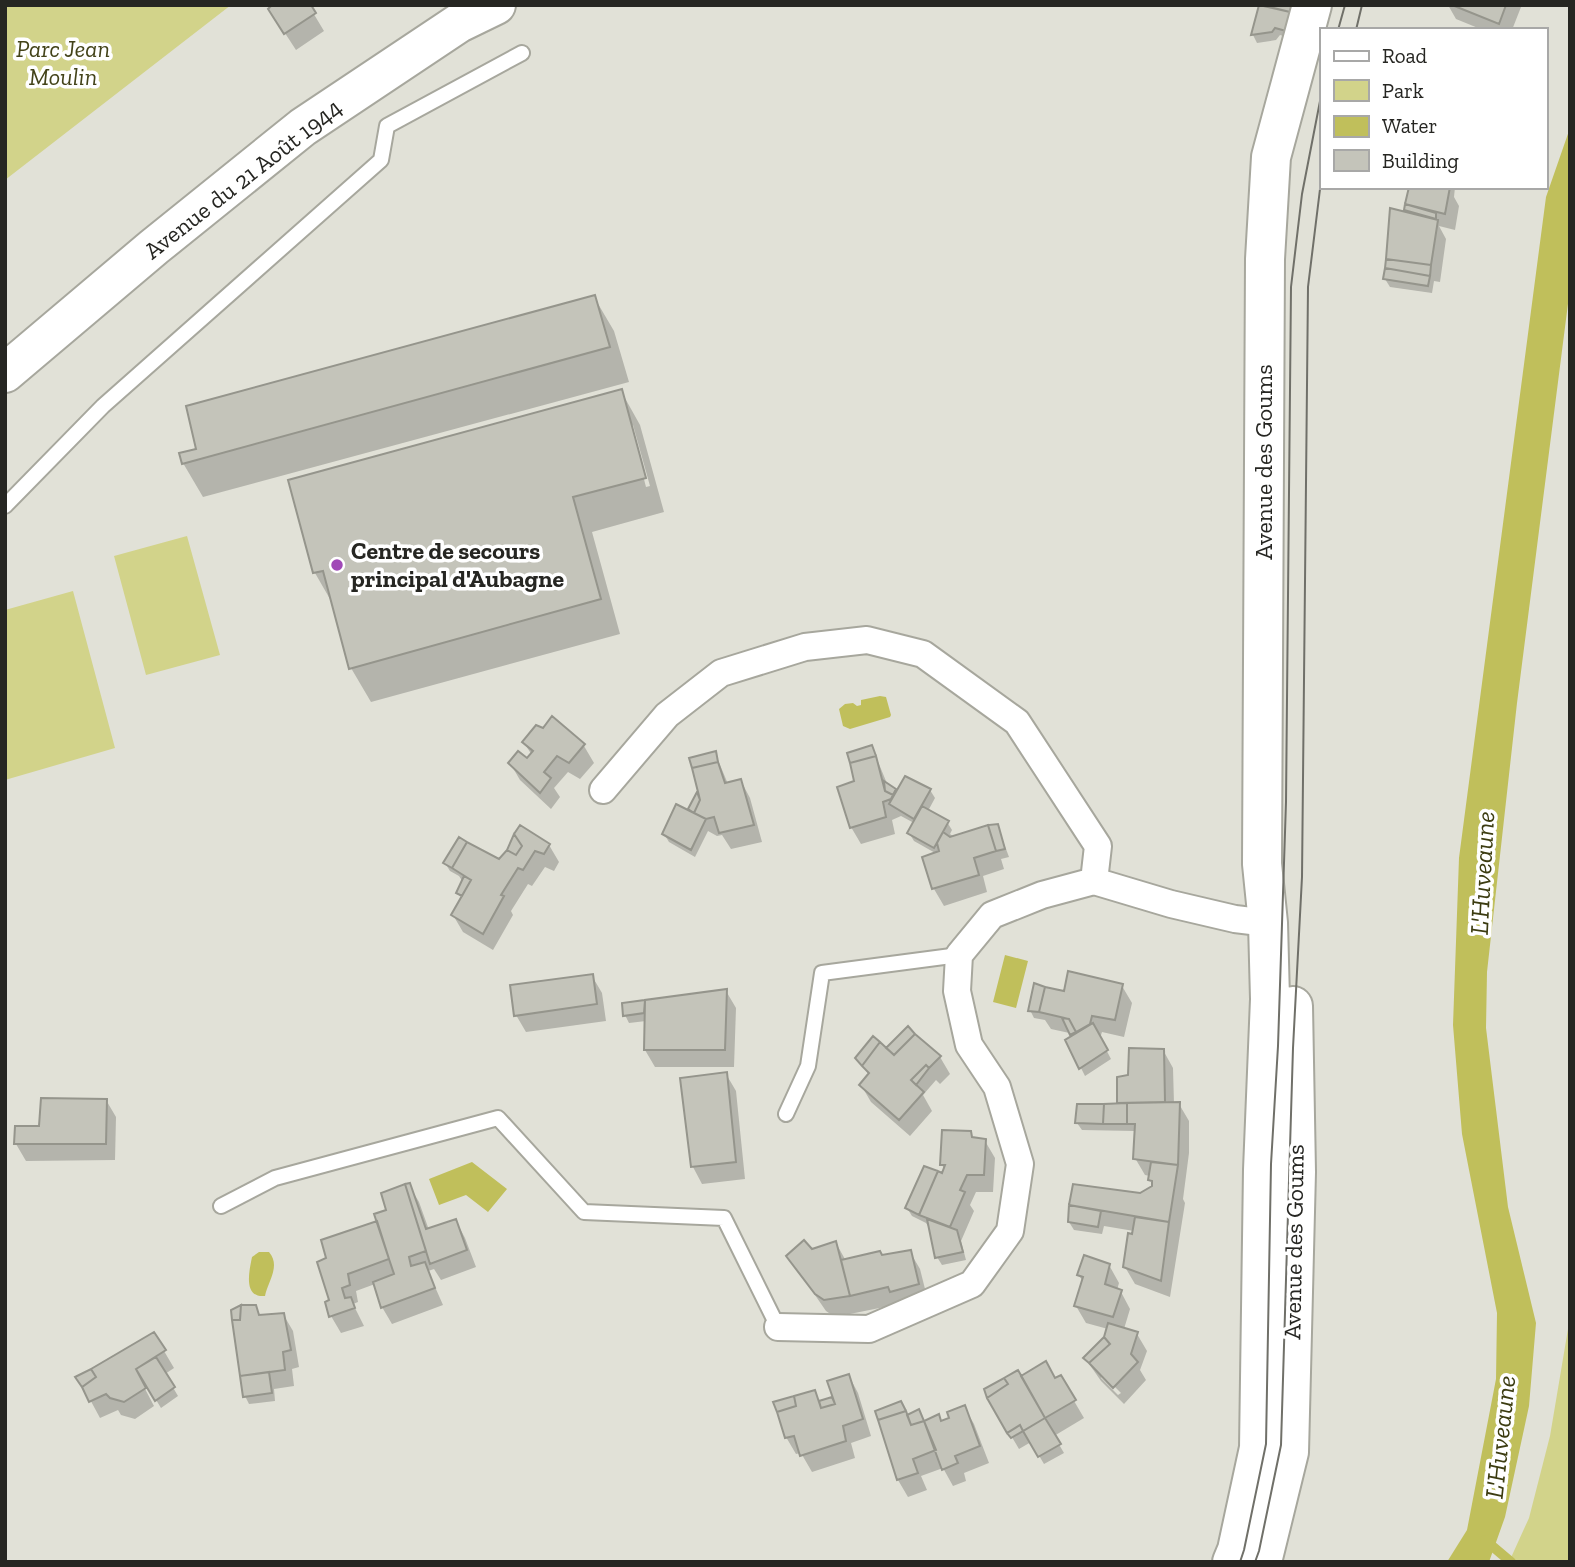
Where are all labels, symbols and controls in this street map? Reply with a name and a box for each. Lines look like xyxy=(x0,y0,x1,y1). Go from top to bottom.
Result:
legend xyxy=(1320,28,1547,189)
park label: Parc Jean Moulin xyxy=(16,34,110,91)
text: Road xyxy=(1382,43,1428,68)
text: Park xyxy=(1382,78,1424,103)
street label: Avenue du 21 Août 1944 xyxy=(138,92,347,265)
text: Water xyxy=(1382,113,1437,138)
text: Building xyxy=(1382,148,1459,173)
street label: Avenue des Goums xyxy=(1249,364,1278,560)
place label: Centre de secours principal d'Aubagne xyxy=(351,536,564,593)
marker: Centre de secours principal d'Aubagne xyxy=(329,557,345,573)
water label: L'Huveaune xyxy=(1463,810,1501,936)
street label: Avenue des Goums xyxy=(1277,1144,1310,1340)
water label: L'Huveaune xyxy=(1478,1374,1522,1500)

